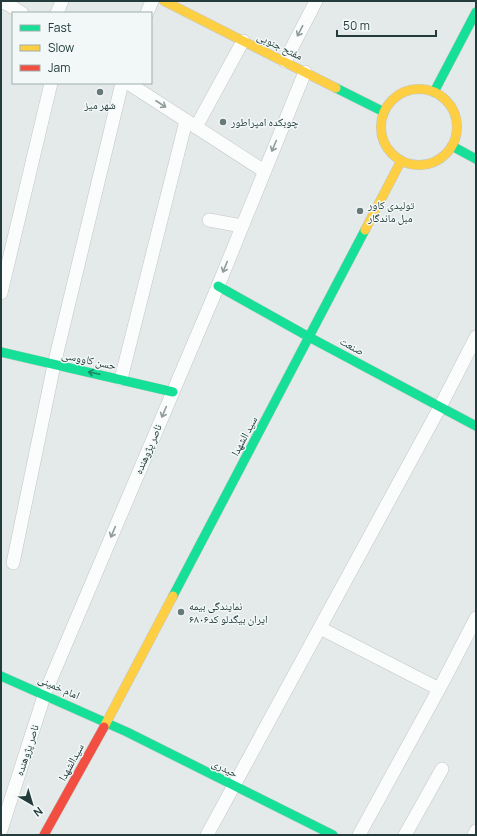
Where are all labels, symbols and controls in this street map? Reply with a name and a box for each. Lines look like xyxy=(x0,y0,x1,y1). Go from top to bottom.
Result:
legend xyxy=(12,12,152,84)
scale bar xyxy=(337,12,436,38)
text: 50 m xyxy=(343,17,370,34)
text: Fast xyxy=(48,19,72,36)
one-way arrow xyxy=(296,25,304,37)
street label: مفتح جنوبی xyxy=(255,28,305,63)
text: Slow xyxy=(48,39,74,56)
text: Jam xyxy=(48,59,70,76)
marker: شهر میز xyxy=(95,87,105,97)
place label: شهر میز xyxy=(83,97,116,112)
one-way arrow xyxy=(155,100,166,108)
place label: چوبکده امپراطور xyxy=(230,114,298,129)
marker: چوبکده امپراطور xyxy=(218,117,228,127)
one-way arrow xyxy=(270,140,277,152)
place label: تولیدی کاور مبل ماندگار xyxy=(367,197,415,225)
marker: تولیدی کاور مبل ماندگار xyxy=(355,206,365,216)
one-way arrow xyxy=(221,261,229,273)
street label: صنعت xyxy=(337,333,367,358)
street label: حسن کاووسی xyxy=(60,346,118,373)
one-way arrow xyxy=(88,369,101,377)
one-way arrow xyxy=(159,406,167,418)
street label: سید الشهدا xyxy=(227,413,260,458)
street label: ناصر پژوهنده xyxy=(130,421,165,476)
one-way arrow xyxy=(109,526,116,538)
place label: نمایندگی بیمه ایران بیگدلو کد۶۸۰۶ xyxy=(189,598,268,626)
marker: نمایندگی بیمه ایران بیگدلو کد۶۸۰۶ xyxy=(176,607,186,617)
street label: امام خمینی xyxy=(36,671,82,702)
street label: ناصر پژوهنده xyxy=(11,722,42,777)
street label: سیدالشهدا xyxy=(54,740,87,783)
street label: حیدری xyxy=(210,755,241,780)
north arrow xyxy=(12,784,52,824)
text: N xyxy=(31,804,46,821)

